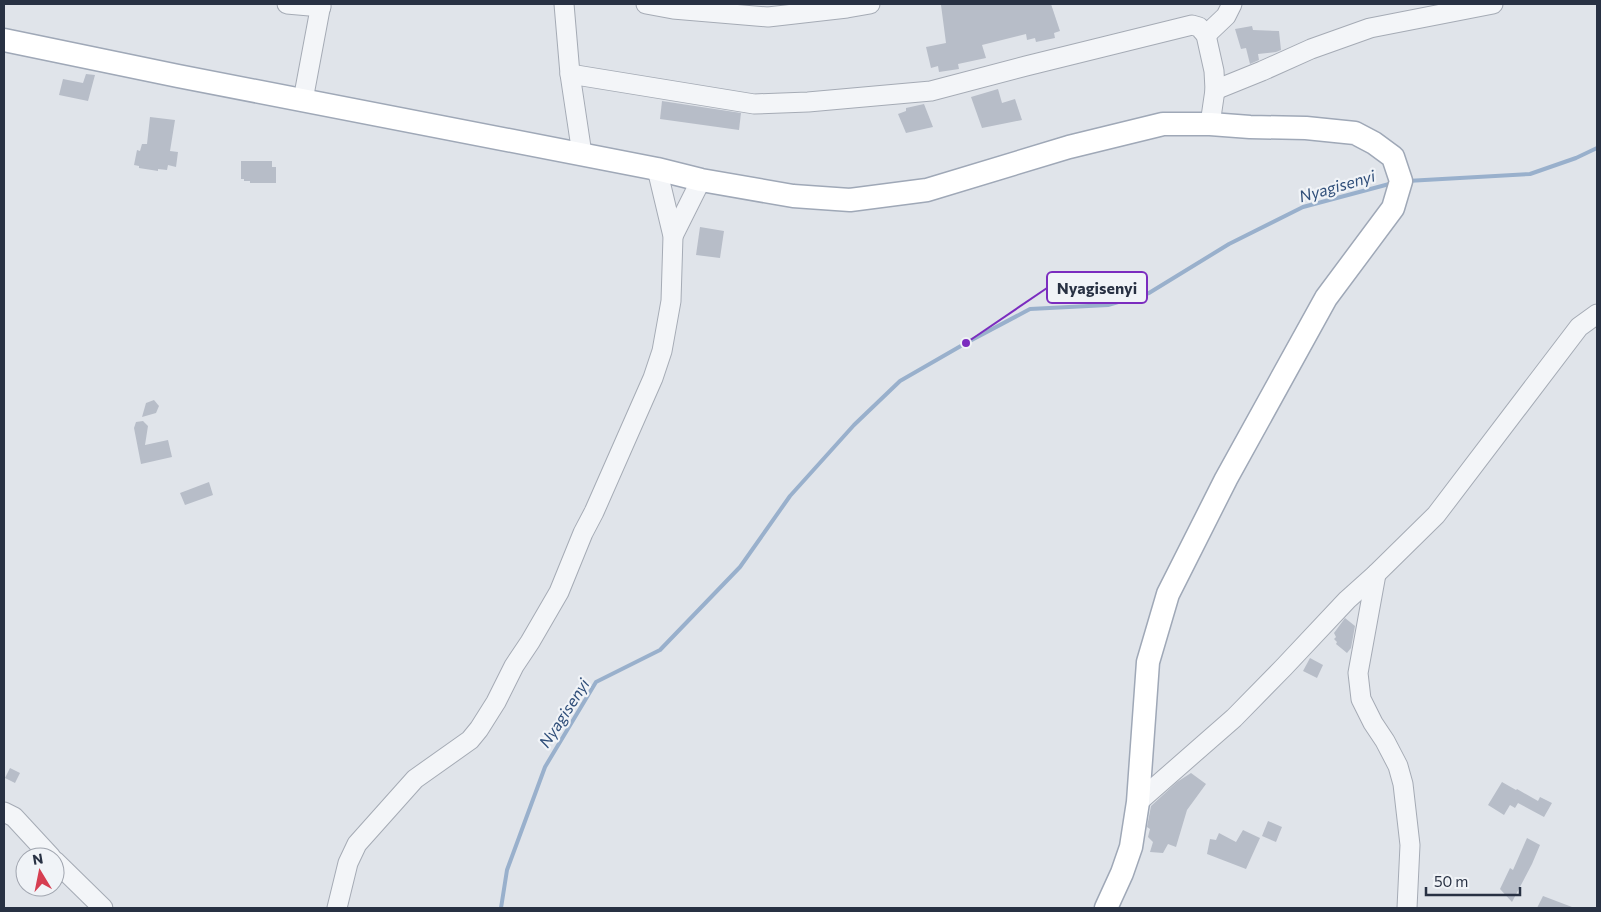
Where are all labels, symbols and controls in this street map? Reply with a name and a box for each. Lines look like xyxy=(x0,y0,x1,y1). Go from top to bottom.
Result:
water label: Nyagisenyi xyxy=(1297,165,1378,205)
callout: Nyagisenyi xyxy=(1047,272,1147,303)
text: Nyagisenyi xyxy=(1057,278,1137,297)
water label: Nyagisenyi xyxy=(534,674,593,751)
north arrow xyxy=(15,847,65,897)
text: N xyxy=(31,849,44,868)
scale bar xyxy=(1426,864,1520,896)
text: 50 m xyxy=(1434,872,1468,890)

